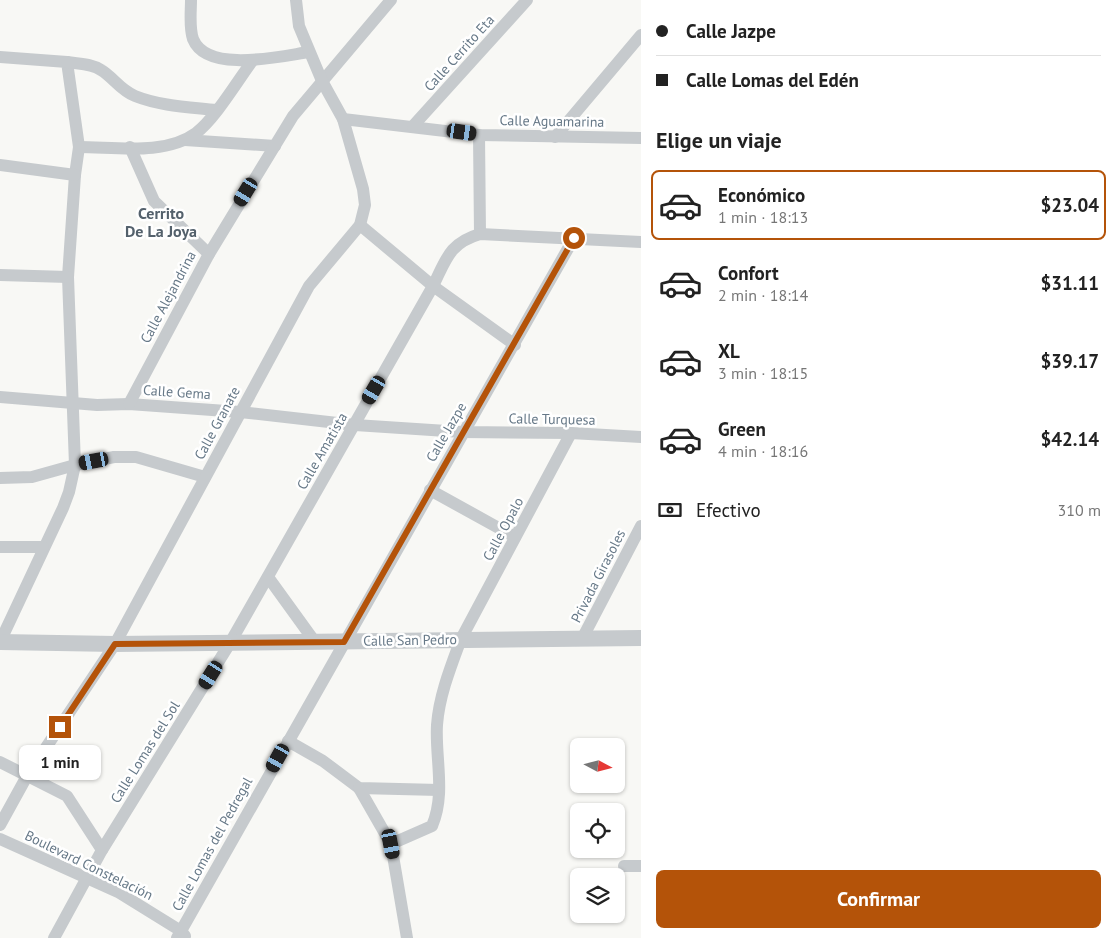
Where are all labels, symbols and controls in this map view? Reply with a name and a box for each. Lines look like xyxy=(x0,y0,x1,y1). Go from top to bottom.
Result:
street label: Calle Cerrito Eta xyxy=(420,11,498,95)
text: Calle Jazpe xyxy=(686,19,776,43)
text: Calle Lomas del Edén xyxy=(686,68,859,92)
street label: Calle Aguamarina xyxy=(499,111,605,131)
car xyxy=(446,122,477,142)
text: Elige un viaje xyxy=(656,126,782,154)
car xyxy=(231,175,260,209)
icon: car xyxy=(658,183,703,228)
text: Económico xyxy=(718,183,805,207)
text: $23.04 xyxy=(1040,193,1099,217)
district label: Cerrito De La Joya xyxy=(125,203,197,241)
text: 1 min · 18:13 xyxy=(718,207,808,227)
route start xyxy=(563,227,585,249)
street label: Calle Alejandrina xyxy=(136,248,200,346)
icon: car xyxy=(658,261,703,306)
text: Confort xyxy=(718,261,779,285)
text: $31.11 xyxy=(1040,271,1099,295)
text: 2 min · 18:14 xyxy=(718,285,808,305)
icon: car xyxy=(658,339,703,384)
text: XL xyxy=(718,339,740,363)
text: $39.17 xyxy=(1040,349,1099,373)
text: 3 min · 18:15 xyxy=(718,363,808,383)
car xyxy=(360,373,387,407)
street label: Calle Gema xyxy=(143,381,211,403)
street label: Calle Granate xyxy=(190,383,244,463)
street label: Calle Jazpe xyxy=(422,399,470,465)
street label: Calle Amatista xyxy=(293,409,351,493)
street label: Calle Turquesa xyxy=(508,409,596,429)
icon: car xyxy=(658,417,703,462)
text: Green xyxy=(718,417,766,441)
text: $42.14 xyxy=(1040,427,1099,451)
text: 4 min · 18:16 xyxy=(718,441,808,461)
car xyxy=(77,451,110,471)
street label: Calle Opalo xyxy=(479,494,527,564)
icon: cash xyxy=(656,496,684,524)
text: Efectivo xyxy=(696,498,761,522)
text: 310 m xyxy=(1058,500,1101,520)
street label: Privada Girasoles xyxy=(567,526,629,626)
street label: Calle San Pedro xyxy=(363,630,457,650)
car xyxy=(196,658,225,692)
street label: Calle Lomas del Sol xyxy=(106,698,184,806)
route end xyxy=(49,716,71,738)
north arrow xyxy=(570,738,625,792)
map controls xyxy=(570,738,625,923)
car xyxy=(264,741,291,775)
callout: 1 min xyxy=(19,744,101,780)
text: 1 min xyxy=(40,752,80,772)
street label: Calle Lomas del Pedregal xyxy=(168,774,256,914)
button: locate xyxy=(570,803,625,858)
street label: Boulevard Constelación xyxy=(22,826,156,904)
car xyxy=(380,828,401,860)
button: layers xyxy=(570,868,625,923)
button: Confirmar xyxy=(656,870,1101,928)

